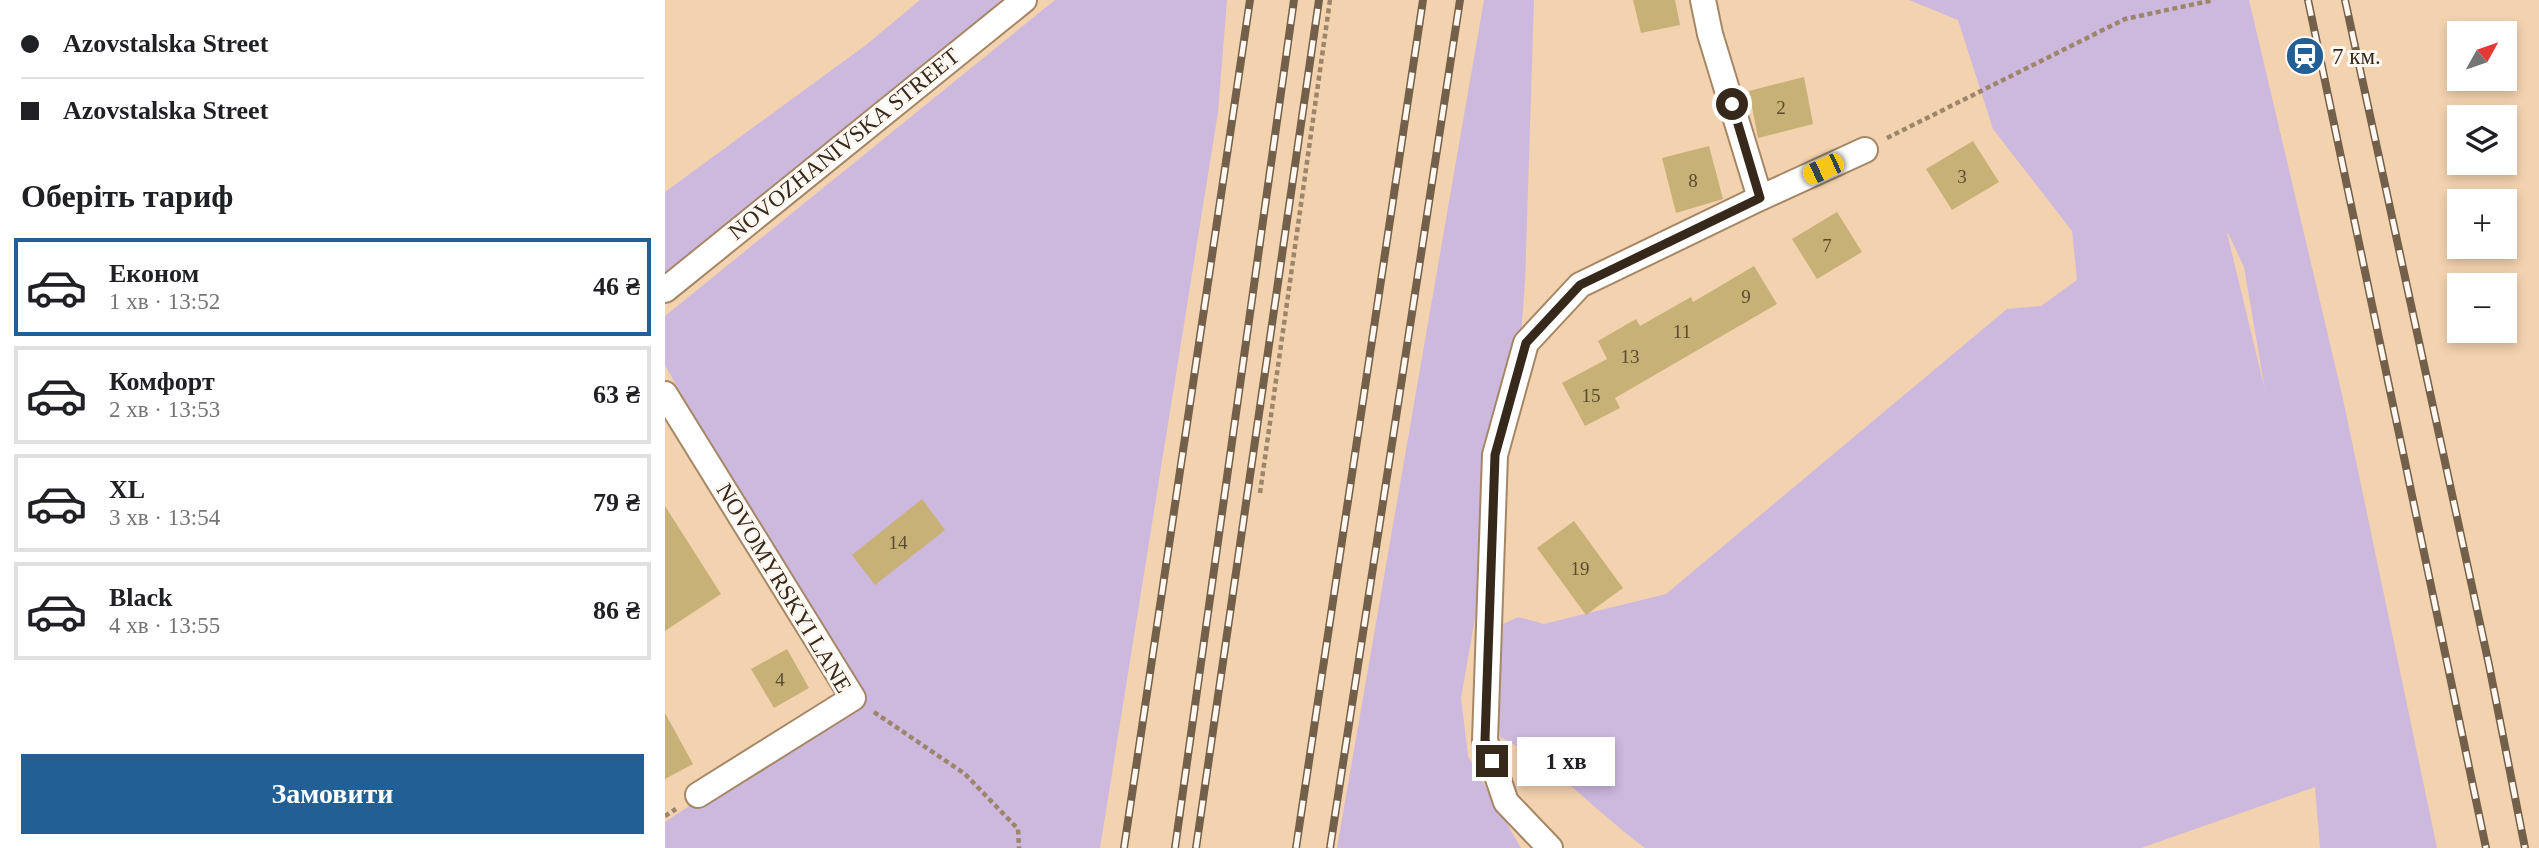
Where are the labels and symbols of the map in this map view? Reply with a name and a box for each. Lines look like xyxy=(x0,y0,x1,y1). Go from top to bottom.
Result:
north arrow xyxy=(2447,21,2517,91)
station icon: 7 км. xyxy=(2284,35,2326,77)
street label: NOVOZHANIVSKA STREET xyxy=(724,43,964,245)
place label: 7 км. xyxy=(2332,44,2381,69)
route start xyxy=(1716,88,1748,120)
house number: 2 xyxy=(1776,97,1786,118)
car xyxy=(1800,151,1847,187)
house number: 3 xyxy=(1957,166,1967,187)
house number: 8 xyxy=(1688,170,1698,191)
house number: 7 xyxy=(1822,235,1832,256)
house number: 9 xyxy=(1741,286,1751,307)
house number: 11 xyxy=(1673,321,1691,342)
house number: 13 xyxy=(1621,346,1640,367)
house number: 15 xyxy=(1582,385,1601,406)
street label: NOVOMYRSKYI LANE xyxy=(712,479,856,697)
house number: 14 xyxy=(889,532,908,553)
house number: 19 xyxy=(1571,558,1590,579)
house number: 4 xyxy=(775,669,785,690)
callout: 1 хв xyxy=(1517,736,1615,786)
route end xyxy=(1476,745,1508,777)

